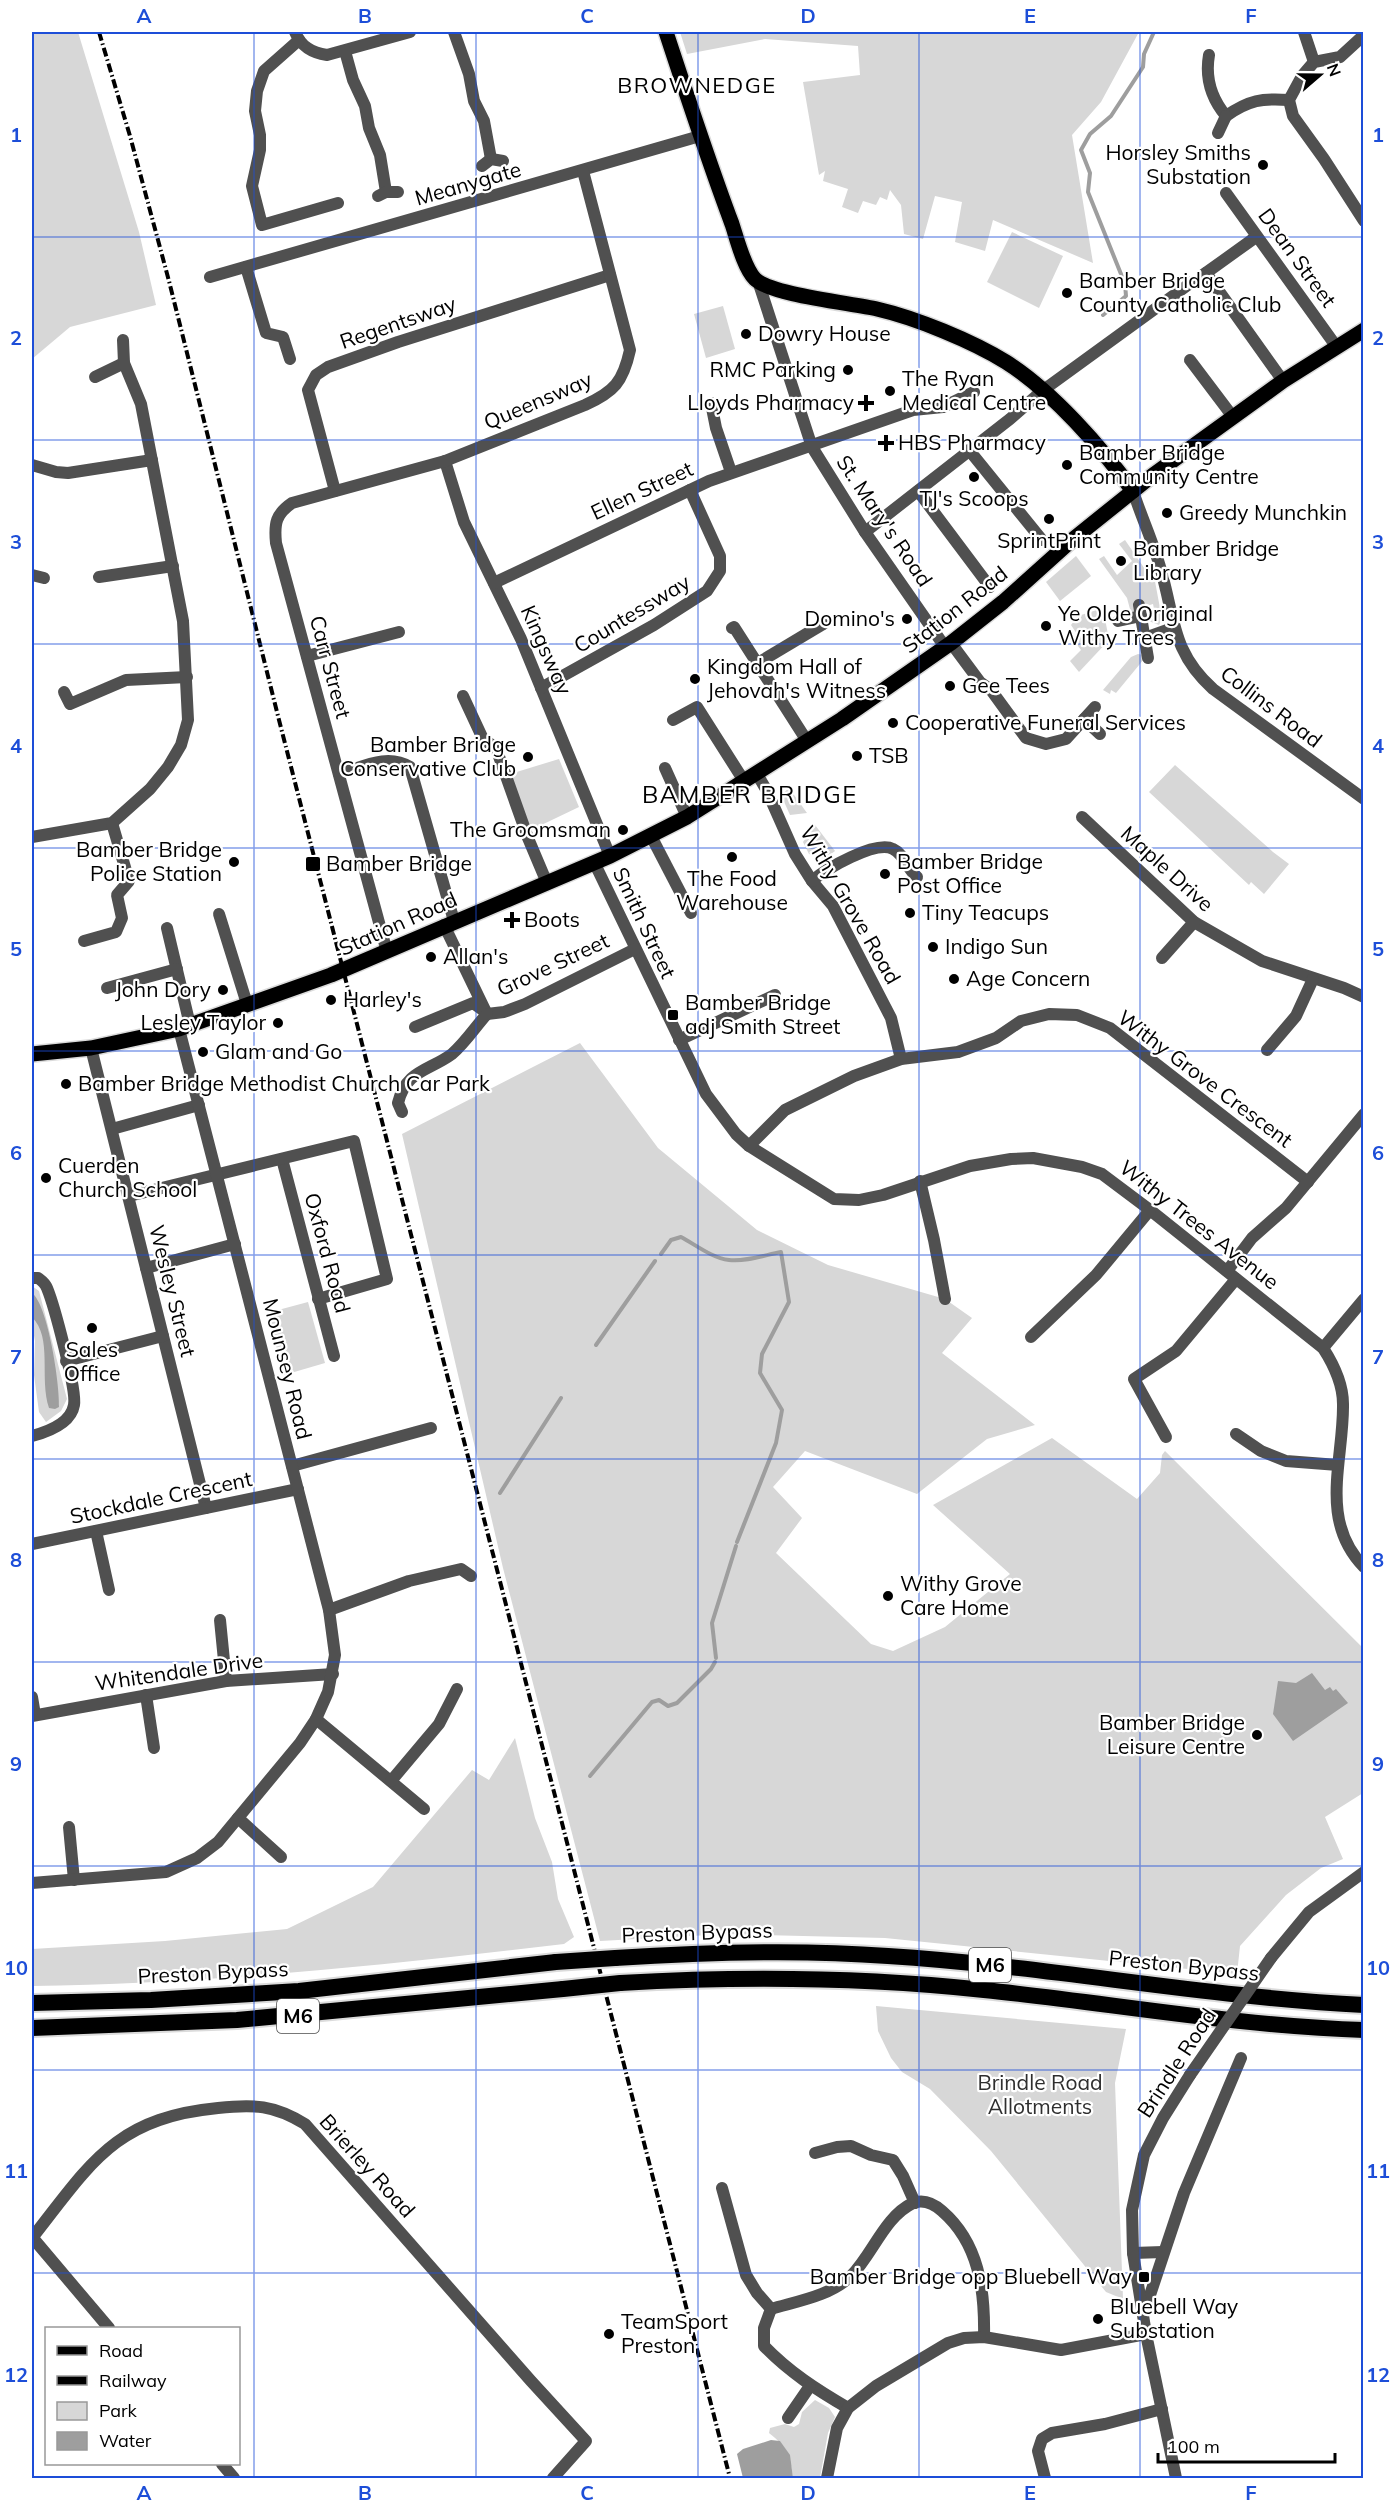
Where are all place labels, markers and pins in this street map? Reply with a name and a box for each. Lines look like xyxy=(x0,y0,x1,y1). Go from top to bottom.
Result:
place label: Horsley Smiths Substation xyxy=(1105,139,1251,189)
marker: Horsley Smiths Substation xyxy=(1256,158,1270,172)
place label: Bamber Bridge County Catholic Club xyxy=(1079,267,1281,317)
marker: Bamber Bridge County Catholic Club xyxy=(1060,286,1074,300)
place label: Dowry House xyxy=(758,320,891,346)
marker: Dowry House xyxy=(739,327,753,341)
place label: RMC Parking xyxy=(709,356,836,382)
marker: RMC Parking xyxy=(841,363,855,377)
place label: The Ryan Medical Centre xyxy=(902,365,1046,415)
marker: The Ryan Medical Centre xyxy=(883,384,897,398)
place label: Lloyds Pharmacy xyxy=(687,389,854,415)
marker: Lloyds Pharmacy xyxy=(859,396,873,410)
place label: HBS Pharmacy xyxy=(898,429,1046,455)
marker: HBS Pharmacy xyxy=(879,436,893,450)
place label: Bamber Bridge Community Centre xyxy=(1079,439,1259,489)
marker: Bamber Bridge Community Centre xyxy=(1060,458,1074,472)
marker: TJ's Scoops xyxy=(967,470,981,484)
place label: TJ's Scoops xyxy=(919,485,1029,511)
place label: Greedy Munchkin xyxy=(1179,499,1347,525)
marker: Greedy Munchkin xyxy=(1160,506,1174,520)
marker: SprintPrint xyxy=(1042,512,1056,526)
place label: SprintPrint xyxy=(997,527,1101,553)
place label: Bamber Bridge Library xyxy=(1133,535,1279,585)
marker: Bamber Bridge Library xyxy=(1114,554,1128,568)
place label: Ye Olde Original Withy Trees xyxy=(1057,600,1213,650)
place label: Domino's xyxy=(805,605,895,631)
marker: Domino's xyxy=(900,612,914,626)
marker: Ye Olde Original Withy Trees xyxy=(1039,619,1053,633)
place label: Kingdom Hall of Jehovah's Witness xyxy=(707,653,886,703)
marker: Kingdom Hall of Jehovah's Witness xyxy=(688,672,702,686)
place label: Gee Tees xyxy=(962,672,1050,698)
marker: Gee Tees xyxy=(943,679,957,693)
place label: Cooperative Funeral Services xyxy=(905,709,1186,735)
marker: Cooperative Funeral Services xyxy=(886,716,900,730)
place label: Bamber Bridge Conservative Club xyxy=(340,731,516,781)
place label: TSB xyxy=(869,742,909,768)
marker: TSB xyxy=(850,749,864,763)
marker: Bamber Bridge Conservative Club xyxy=(521,750,535,764)
place label: The Groomsman xyxy=(450,816,611,842)
marker: The Groomsman xyxy=(616,823,630,837)
place label: Bamber Bridge Police Station xyxy=(76,836,222,886)
place label: Bamber Bridge Post Office xyxy=(897,848,1043,898)
place label: Bamber Bridge xyxy=(326,850,472,876)
marker: The Food Warehouse xyxy=(725,850,739,864)
marker: Bamber Bridge Police Station xyxy=(227,855,241,869)
marker: Bamber Bridge xyxy=(304,855,322,873)
place label: The Food Warehouse xyxy=(676,865,788,915)
marker: Bamber Bridge Post Office xyxy=(878,867,892,881)
place label: Tiny Teacups xyxy=(922,899,1049,925)
place label: Boots xyxy=(524,906,580,932)
marker: Tiny Teacups xyxy=(903,906,917,920)
marker: Boots xyxy=(505,913,519,927)
place label: Indigo Sun xyxy=(945,933,1048,959)
marker: Indigo Sun xyxy=(926,940,940,954)
place label: Allan's xyxy=(443,943,508,969)
marker: Allan's xyxy=(424,950,438,964)
place label: Age Concern xyxy=(966,965,1090,991)
marker: Age Concern xyxy=(947,972,961,986)
place label: John Dory xyxy=(115,976,211,1002)
marker: John Dory xyxy=(216,983,230,997)
place label: Harley's xyxy=(343,986,422,1012)
place label: Bamber Bridge adj Smith Street xyxy=(685,989,840,1039)
marker: Harley's xyxy=(324,993,338,1007)
marker: Bamber Bridge adj Smith Street xyxy=(666,1008,680,1022)
place label: Lesley Taylor xyxy=(141,1009,266,1035)
marker: Lesley Taylor xyxy=(271,1016,285,1030)
place label: Glam and Go xyxy=(215,1038,342,1064)
marker: Glam and Go xyxy=(196,1045,210,1059)
place label: Bamber Bridge Methodist Church Car Park xyxy=(78,1070,490,1096)
marker: Bamber Bridge Methodist Church Car Park xyxy=(59,1077,73,1091)
place label: Cuerden Church School xyxy=(58,1152,197,1202)
marker: Cuerden Church School xyxy=(39,1171,53,1185)
marker: Sales Office xyxy=(85,1321,99,1335)
place label: Sales Office xyxy=(64,1336,120,1386)
place label: Withy Grove Care Home xyxy=(900,1570,1022,1620)
marker: Withy Grove Care Home xyxy=(881,1589,895,1603)
place label: Bamber Bridge Leisure Centre xyxy=(1099,1709,1245,1759)
marker: Bamber Bridge Leisure Centre xyxy=(1250,1728,1264,1742)
place label: Bamber Bridge opp Bluebell Way xyxy=(810,2263,1132,2289)
marker: Bamber Bridge opp Bluebell Way xyxy=(1137,2270,1151,2284)
place label: Bluebell Way Substation xyxy=(1110,2293,1238,2343)
place label: TeamSport Preston xyxy=(621,2308,728,2358)
marker: Bluebell Way Substation xyxy=(1091,2312,1105,2326)
marker: TeamSport Preston xyxy=(602,2327,616,2341)

